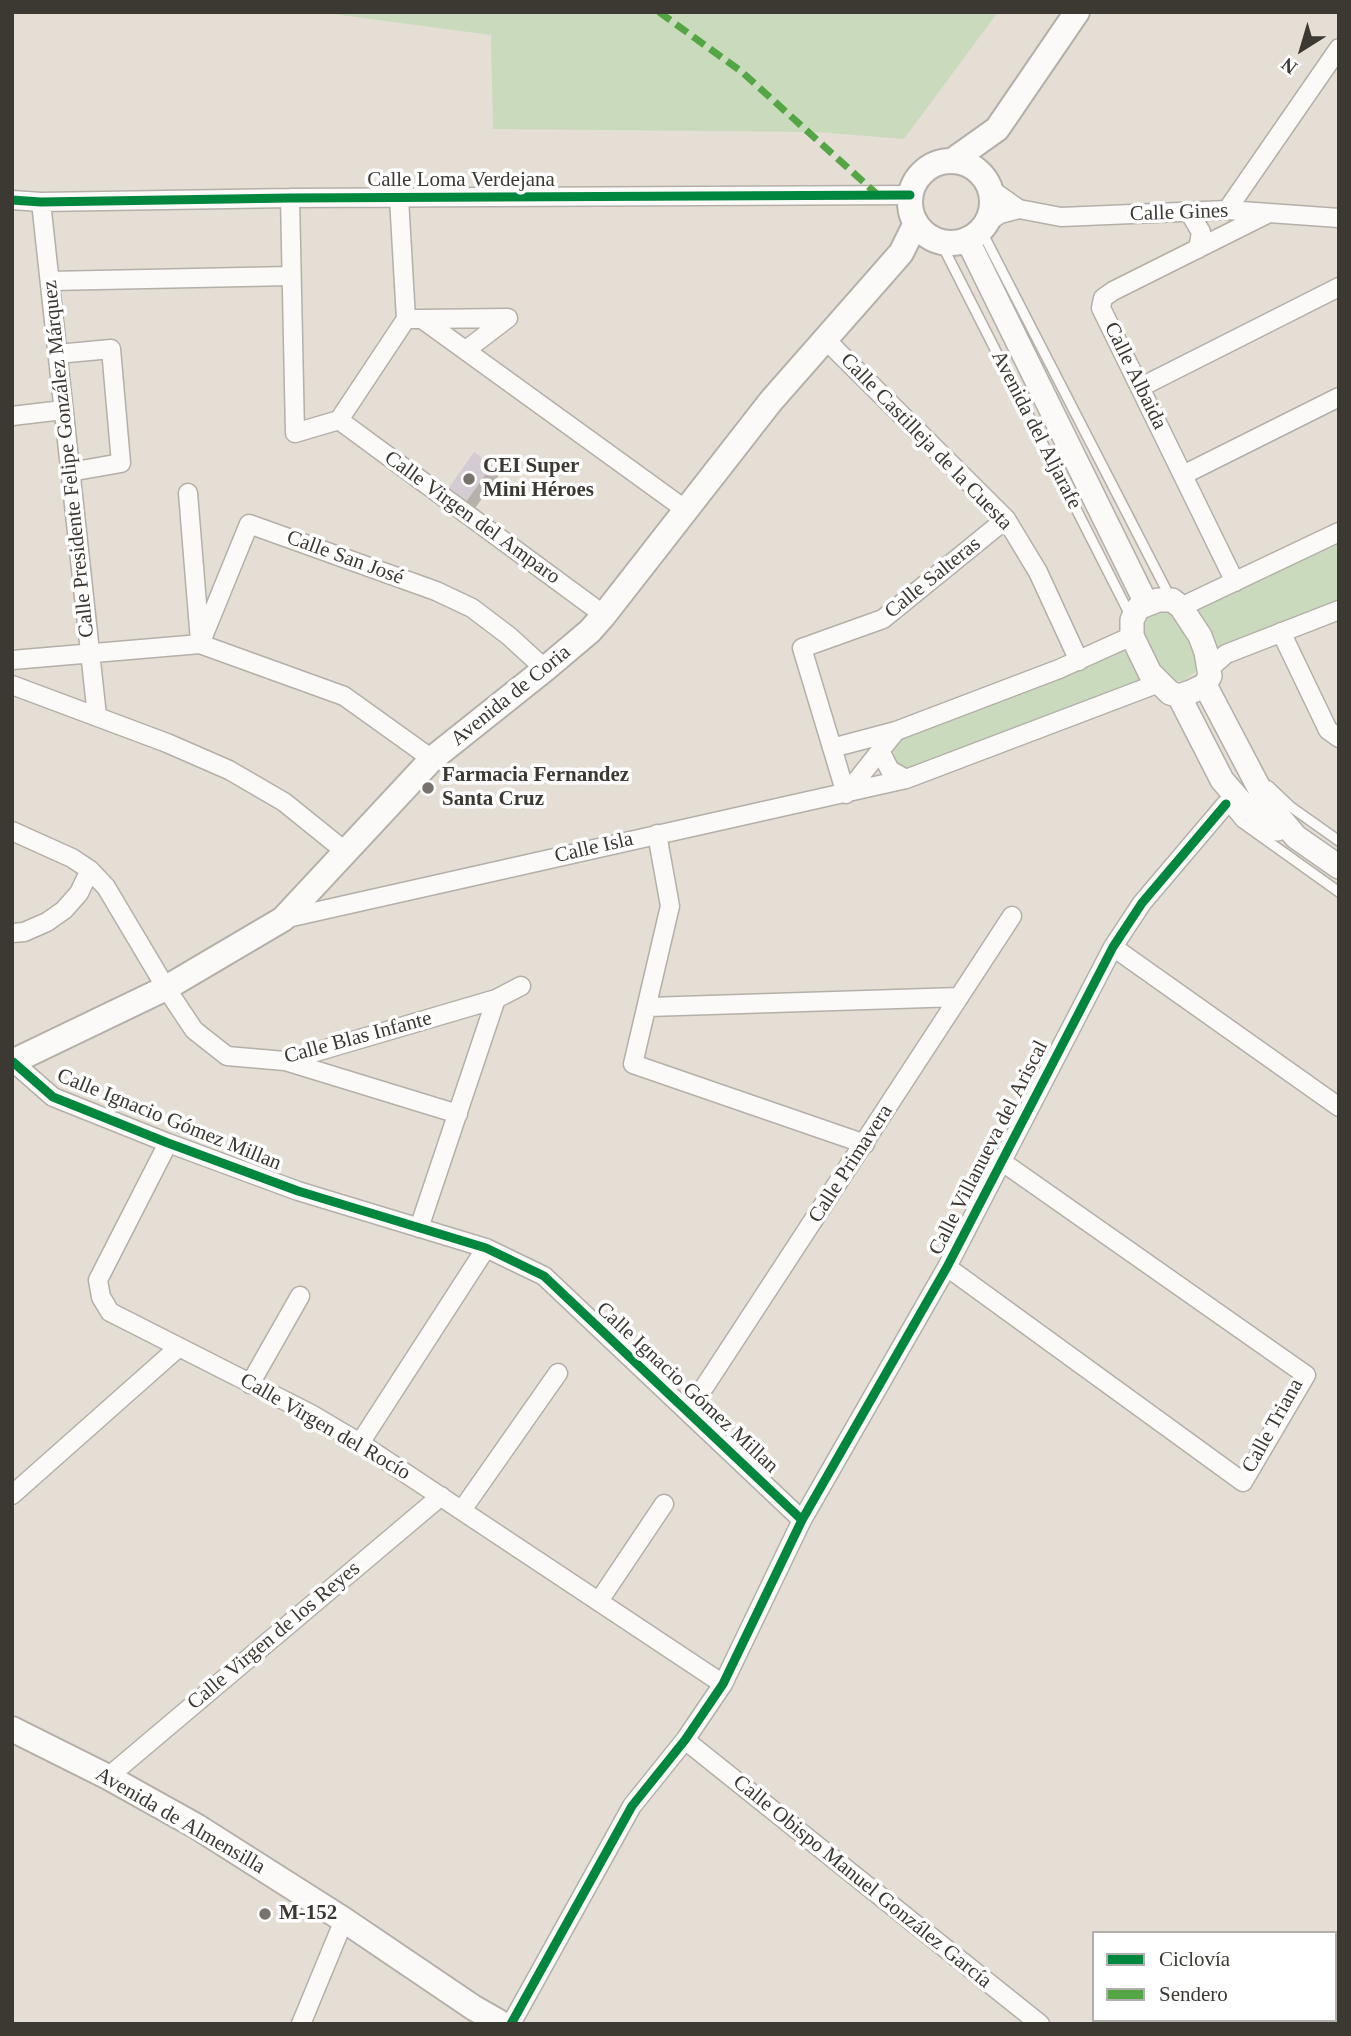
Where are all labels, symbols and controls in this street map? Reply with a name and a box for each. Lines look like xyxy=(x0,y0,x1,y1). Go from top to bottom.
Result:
north arrow xyxy=(1267,14,1337,84)
text: N xyxy=(1277,54,1301,79)
street label: Calle Loma Verdejana xyxy=(367,167,555,193)
street label: Calle Gines xyxy=(1129,199,1229,227)
street label: Calle Presidente Felipe González Márquez xyxy=(38,279,100,639)
street label: Calle Albaida xyxy=(1098,318,1172,434)
street label: Avenida del Aljarafe xyxy=(985,347,1087,513)
street label: Calle Castilleja de la Cuesta xyxy=(835,348,1017,536)
street label: Calle Virgen del Amparo xyxy=(379,446,565,590)
place label: CEI Super Mini Héroes xyxy=(483,454,594,504)
marker: CEI Super Mini Héroes xyxy=(461,471,477,487)
street label: Calle San José xyxy=(283,525,407,591)
street label: Calle Salteras xyxy=(880,532,986,624)
street label: Avenida de Coria xyxy=(446,640,576,752)
place label: Farmacia Fernandez Santa Cruz xyxy=(442,763,629,813)
marker: Farmacia Fernandez Santa Cruz xyxy=(420,780,436,796)
street label: Calle Isla xyxy=(552,827,636,869)
street label: Calle Blas Infante xyxy=(282,1006,434,1070)
street label: Calle Villanueva del Ariscal xyxy=(924,1037,1054,1259)
street label: Calle Ignacio Gómez Millan xyxy=(53,1063,285,1177)
street label: Calle Primavera xyxy=(803,1100,899,1228)
street label: Calle Ignacio Gómez Millan xyxy=(591,1297,783,1479)
street label: Calle Virgen del Rocío xyxy=(235,1368,415,1486)
street label: Calle Triana xyxy=(1237,1375,1309,1477)
street label: Calle Virgen de los Reyes xyxy=(183,1556,365,1716)
street label: Avenida de Almensilla xyxy=(91,1762,269,1880)
street label: Calle Obispo Manuel González García xyxy=(728,1770,996,1994)
place label: M-152 xyxy=(279,1901,337,1927)
marker: M-152 xyxy=(257,1906,273,1922)
legend xyxy=(1092,1931,1337,2022)
text: Ciclovía xyxy=(1159,1947,1230,1971)
text: Sendero xyxy=(1159,1982,1228,2006)

